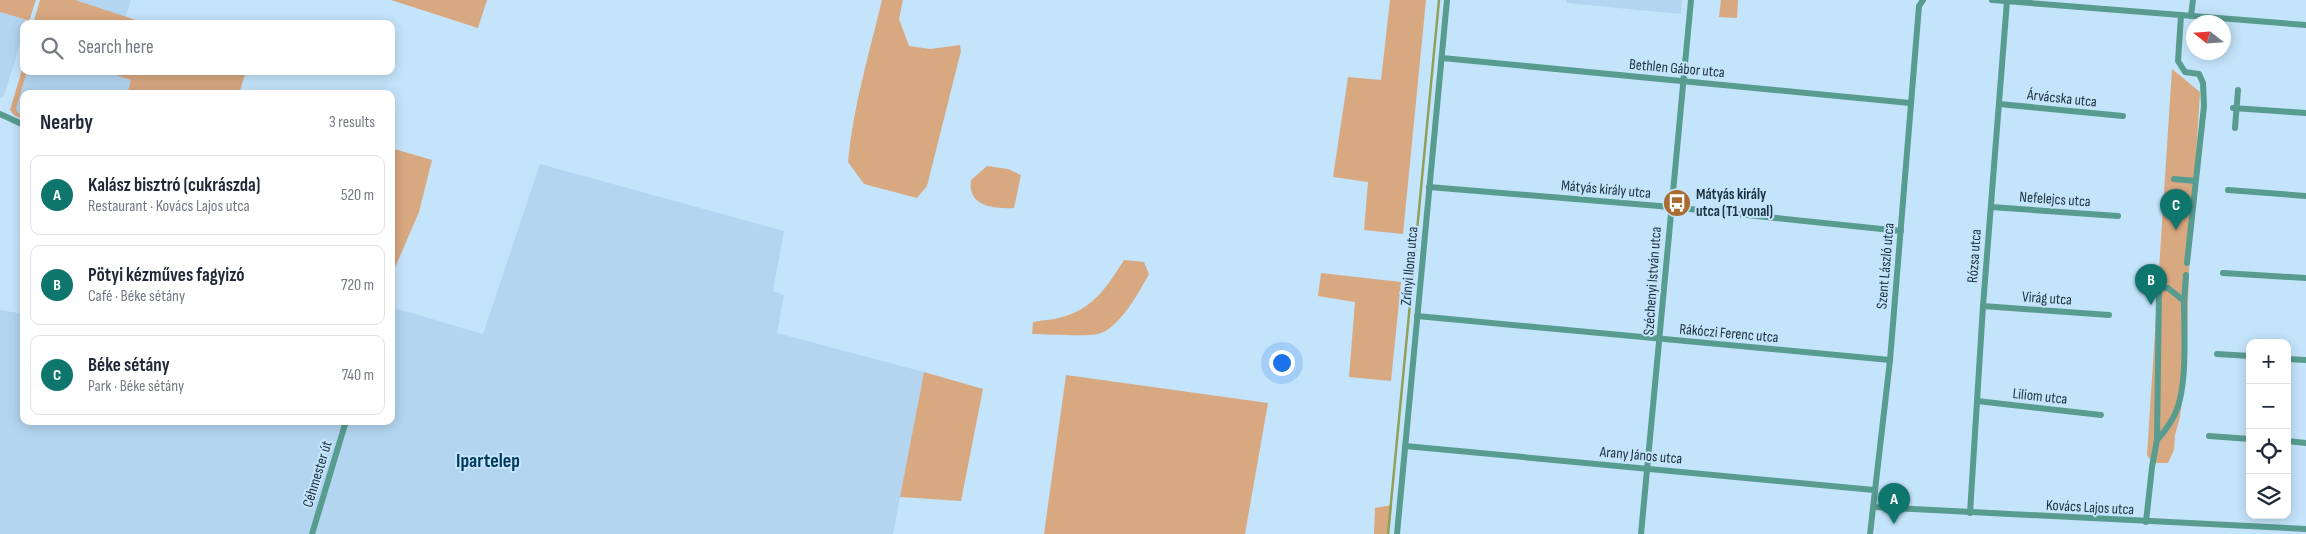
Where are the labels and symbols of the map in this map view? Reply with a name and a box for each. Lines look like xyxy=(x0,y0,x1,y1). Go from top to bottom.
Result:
north arrow xyxy=(2186,15,2231,60)
street label: Bethlen Gábor utca xyxy=(1628,55,1726,82)
street label: Árvácska utca xyxy=(2025,85,2098,112)
street label: Mátyás király utca xyxy=(1560,176,1652,203)
place label: Mátyás király utca (T1 vonal) xyxy=(1696,185,1773,221)
bus stop icon: Mátyás király utca (T1 vonal) xyxy=(1662,188,1692,218)
street label: Nefelejcs utca xyxy=(2019,188,2091,211)
pin: C xyxy=(2160,189,2192,230)
street label: Szent László utca xyxy=(1872,222,1899,310)
street label: Zrínyi Ilona utca xyxy=(1397,225,1422,306)
street label: Széchenyi István utca xyxy=(1639,226,1666,336)
street label: Rózsa utca xyxy=(1963,228,1986,284)
pin: B xyxy=(2135,264,2167,305)
street label: Virág utca xyxy=(2021,287,2073,310)
street label: Rákóczi Ferenc utca xyxy=(1679,320,1780,347)
your location xyxy=(1269,350,1295,376)
street label: Liliom utca xyxy=(2012,384,2068,409)
street label: Céhmester út xyxy=(298,438,337,510)
street label: Arany János utca xyxy=(1598,442,1683,469)
district label: Ipartelep xyxy=(456,449,520,473)
pin: A xyxy=(1878,483,1910,524)
street label: Kovács Lajos utca xyxy=(2045,496,2135,519)

